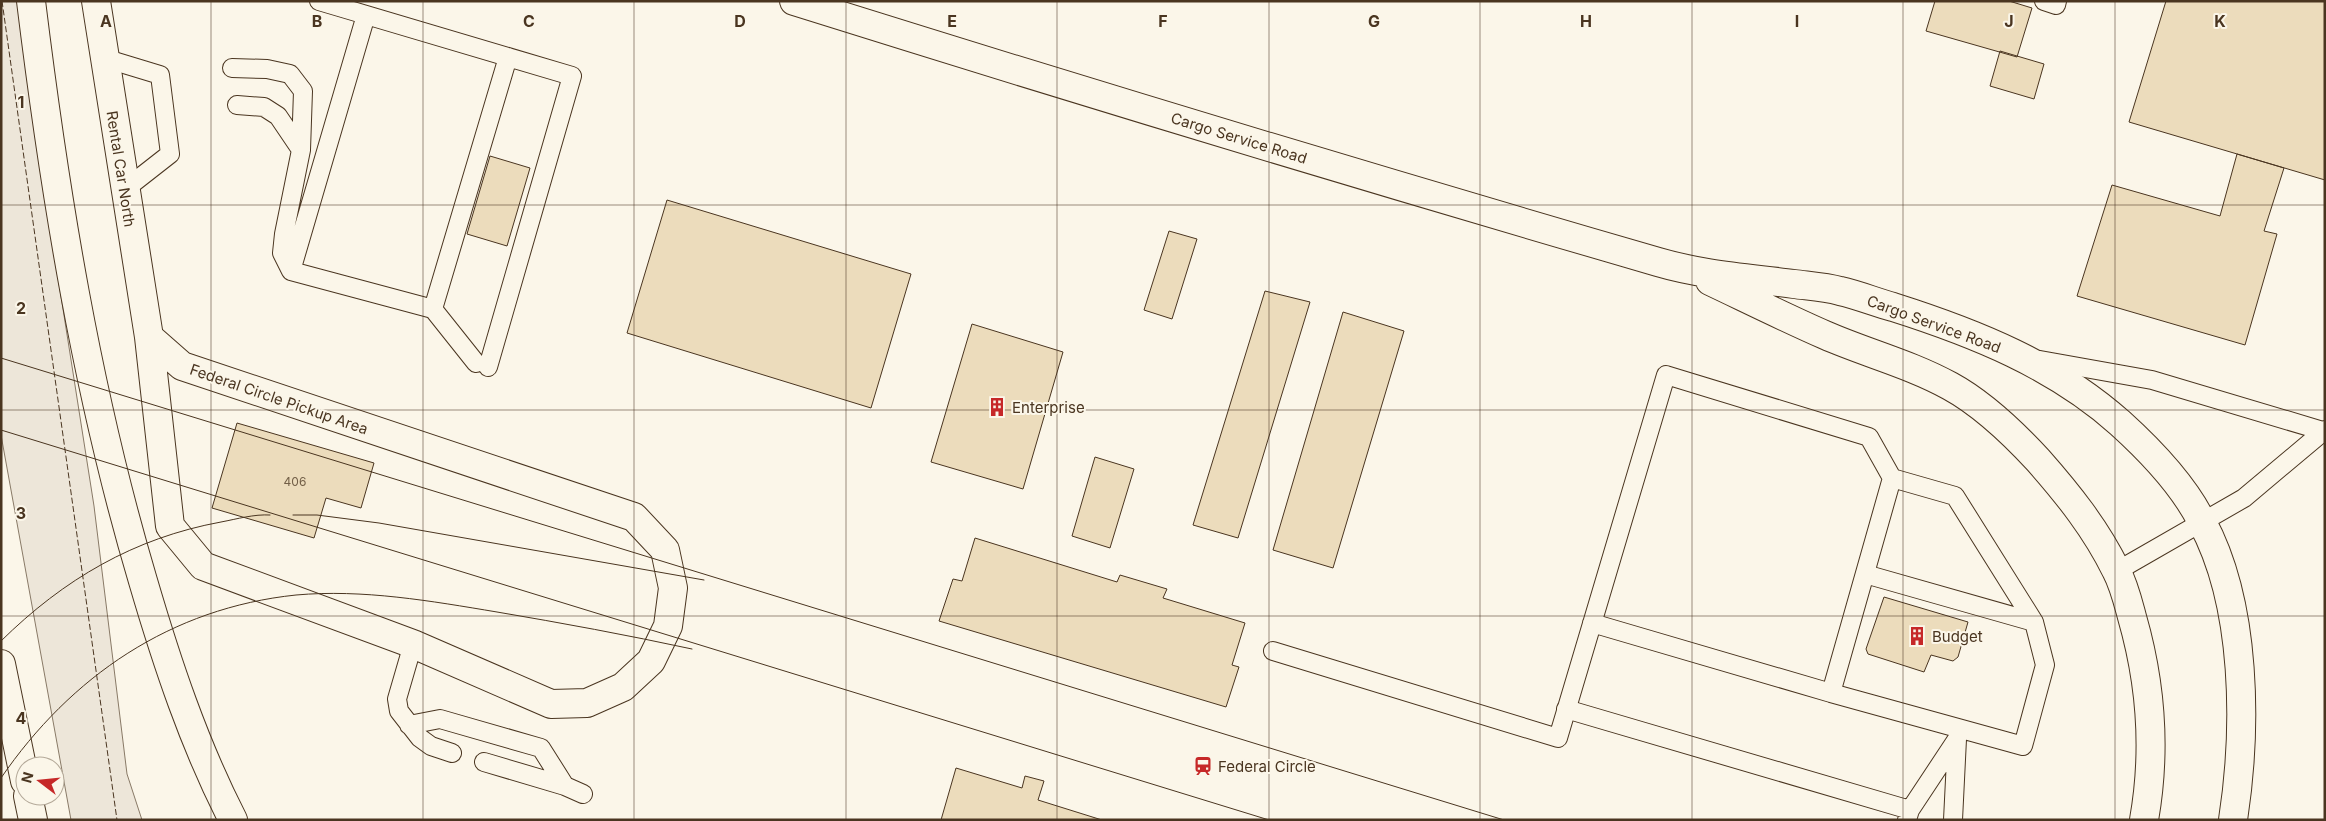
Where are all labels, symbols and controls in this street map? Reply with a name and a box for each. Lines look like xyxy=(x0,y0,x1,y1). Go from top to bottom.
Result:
text: A xyxy=(100,11,112,31)
text: B xyxy=(312,11,322,31)
text: C xyxy=(523,11,535,31)
text: D xyxy=(734,11,746,31)
text: E xyxy=(947,11,957,31)
text: F xyxy=(1158,11,1168,31)
text: G xyxy=(1368,11,1380,31)
text: H xyxy=(1580,11,1592,31)
text: I xyxy=(1795,11,1799,31)
text: J xyxy=(2004,11,2014,31)
text: K xyxy=(2214,11,2226,31)
text: 1 xyxy=(18,92,24,112)
street label: Cargo Service Road xyxy=(1169,108,1309,168)
street label: Rental Car North xyxy=(102,109,140,229)
street label: Cargo Service Road xyxy=(1864,291,2004,357)
text: 2 xyxy=(16,298,26,318)
street label: Federal Circle Pickup Area xyxy=(187,360,371,438)
building icon: Enterprise xyxy=(986,396,1008,418)
place label: Enterprise xyxy=(1012,398,1085,417)
house number: 406 xyxy=(284,474,306,489)
text: 3 xyxy=(16,503,26,523)
building icon: Budget xyxy=(1906,625,1928,647)
place label: Budget xyxy=(1932,627,1983,646)
text: 4 xyxy=(16,708,27,728)
station icon: Federal Circle xyxy=(1192,755,1214,777)
north arrow xyxy=(15,756,65,806)
place label: Federal Circle xyxy=(1218,757,1316,776)
text: N xyxy=(17,770,37,785)

